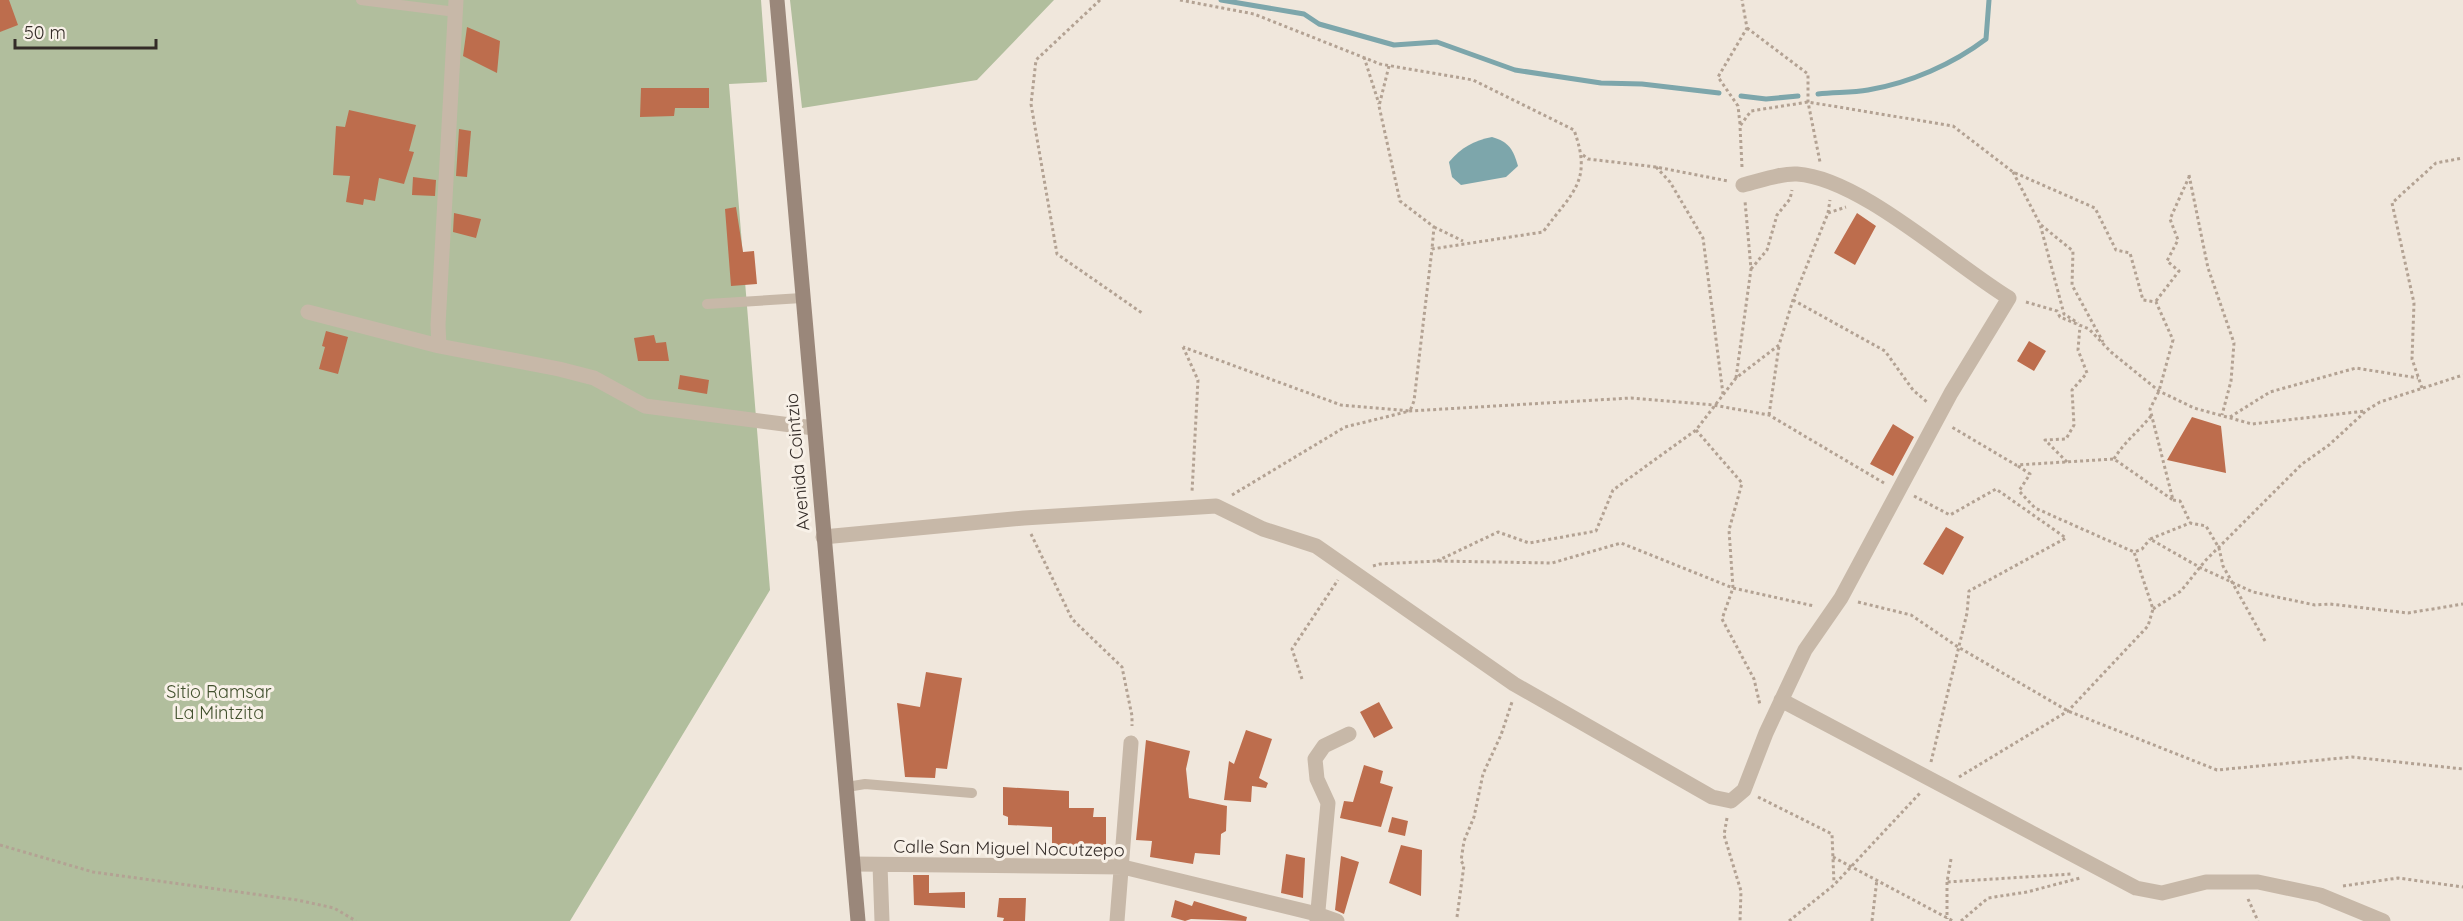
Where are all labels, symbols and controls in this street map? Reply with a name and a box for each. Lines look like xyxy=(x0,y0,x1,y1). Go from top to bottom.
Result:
scale bar xyxy=(15,12,156,50)
text: 50 m xyxy=(24,21,66,44)
street label: Avenida Cointzio xyxy=(780,392,814,532)
park label: Sitio Ramsar La Mintzita xyxy=(166,680,272,724)
street label: Calle San Miguel Nocutzepo xyxy=(893,834,1125,862)

